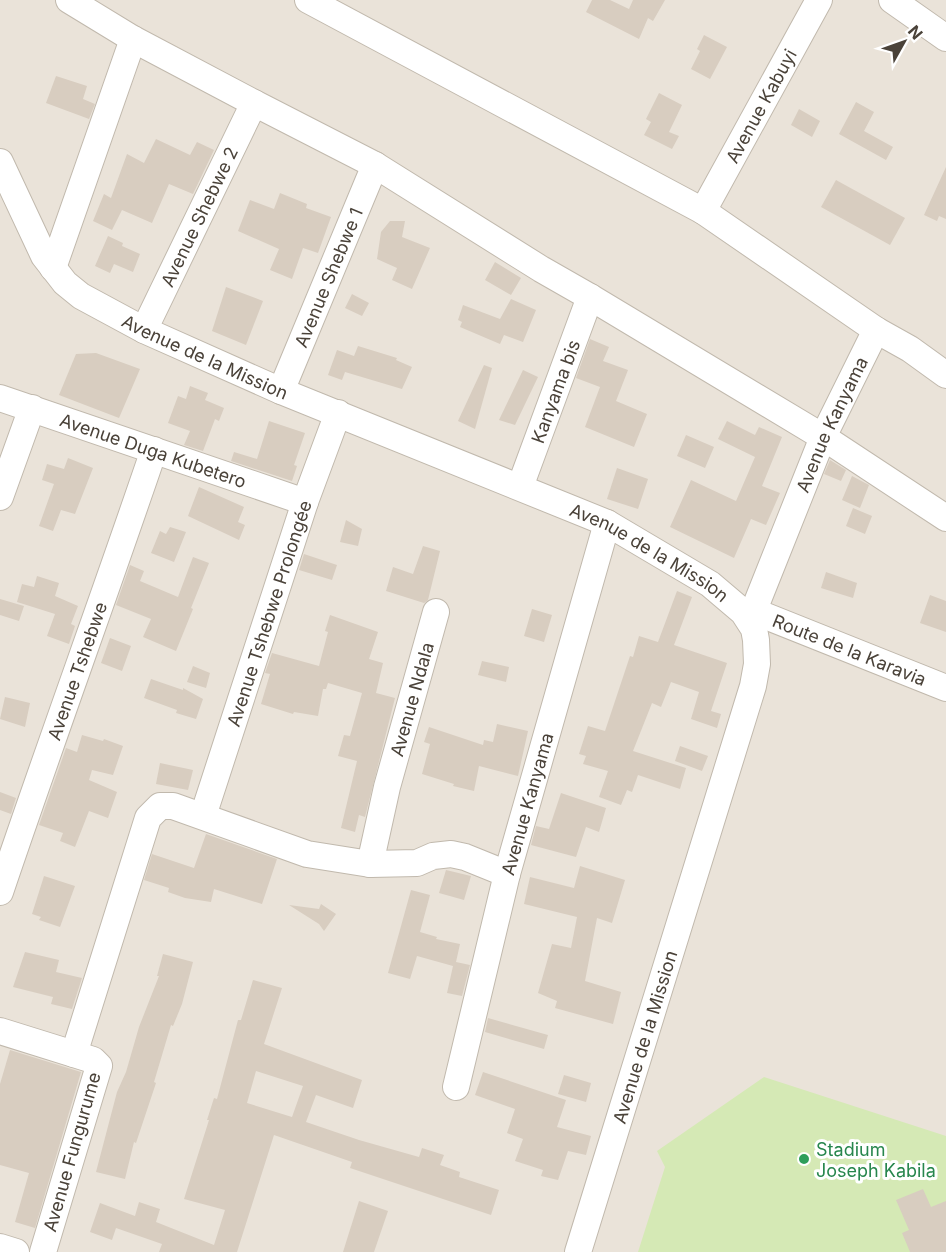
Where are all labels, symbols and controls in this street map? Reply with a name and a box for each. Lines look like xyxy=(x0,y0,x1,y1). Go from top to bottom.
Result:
north arrow xyxy=(874,12,934,72)
text: N xyxy=(904,21,927,43)
street label: Avenue Kabuyi xyxy=(721,45,801,166)
street label: Avenue Shebwe 2 xyxy=(156,143,242,290)
street label: Avenue Shebwe 1 xyxy=(290,205,367,350)
street label: Avenue de la Mission xyxy=(119,310,291,403)
street label: Kanyama bis xyxy=(527,337,584,446)
street label: Avenue Kanyama xyxy=(792,353,872,495)
street label: Avenue Duga Kubetero xyxy=(57,409,249,492)
street label: Avenue Tshebwe Prolongée xyxy=(222,498,315,729)
street label: Avenue de la Mission xyxy=(567,499,733,606)
street label: Avenue Tshebwe xyxy=(43,599,111,743)
street label: Route de la Karavia xyxy=(770,609,929,690)
street label: Avenue Ndala xyxy=(386,640,438,759)
street label: Avenue Kanyama xyxy=(497,730,557,877)
street label: Avenue de la Mission xyxy=(609,948,681,1126)
street label: Avenue Fungurume xyxy=(39,1070,105,1234)
place label: Stadium Joseph Kabila xyxy=(816,1139,936,1181)
marker: Stadium Joseph Kabila xyxy=(797,1152,811,1166)

